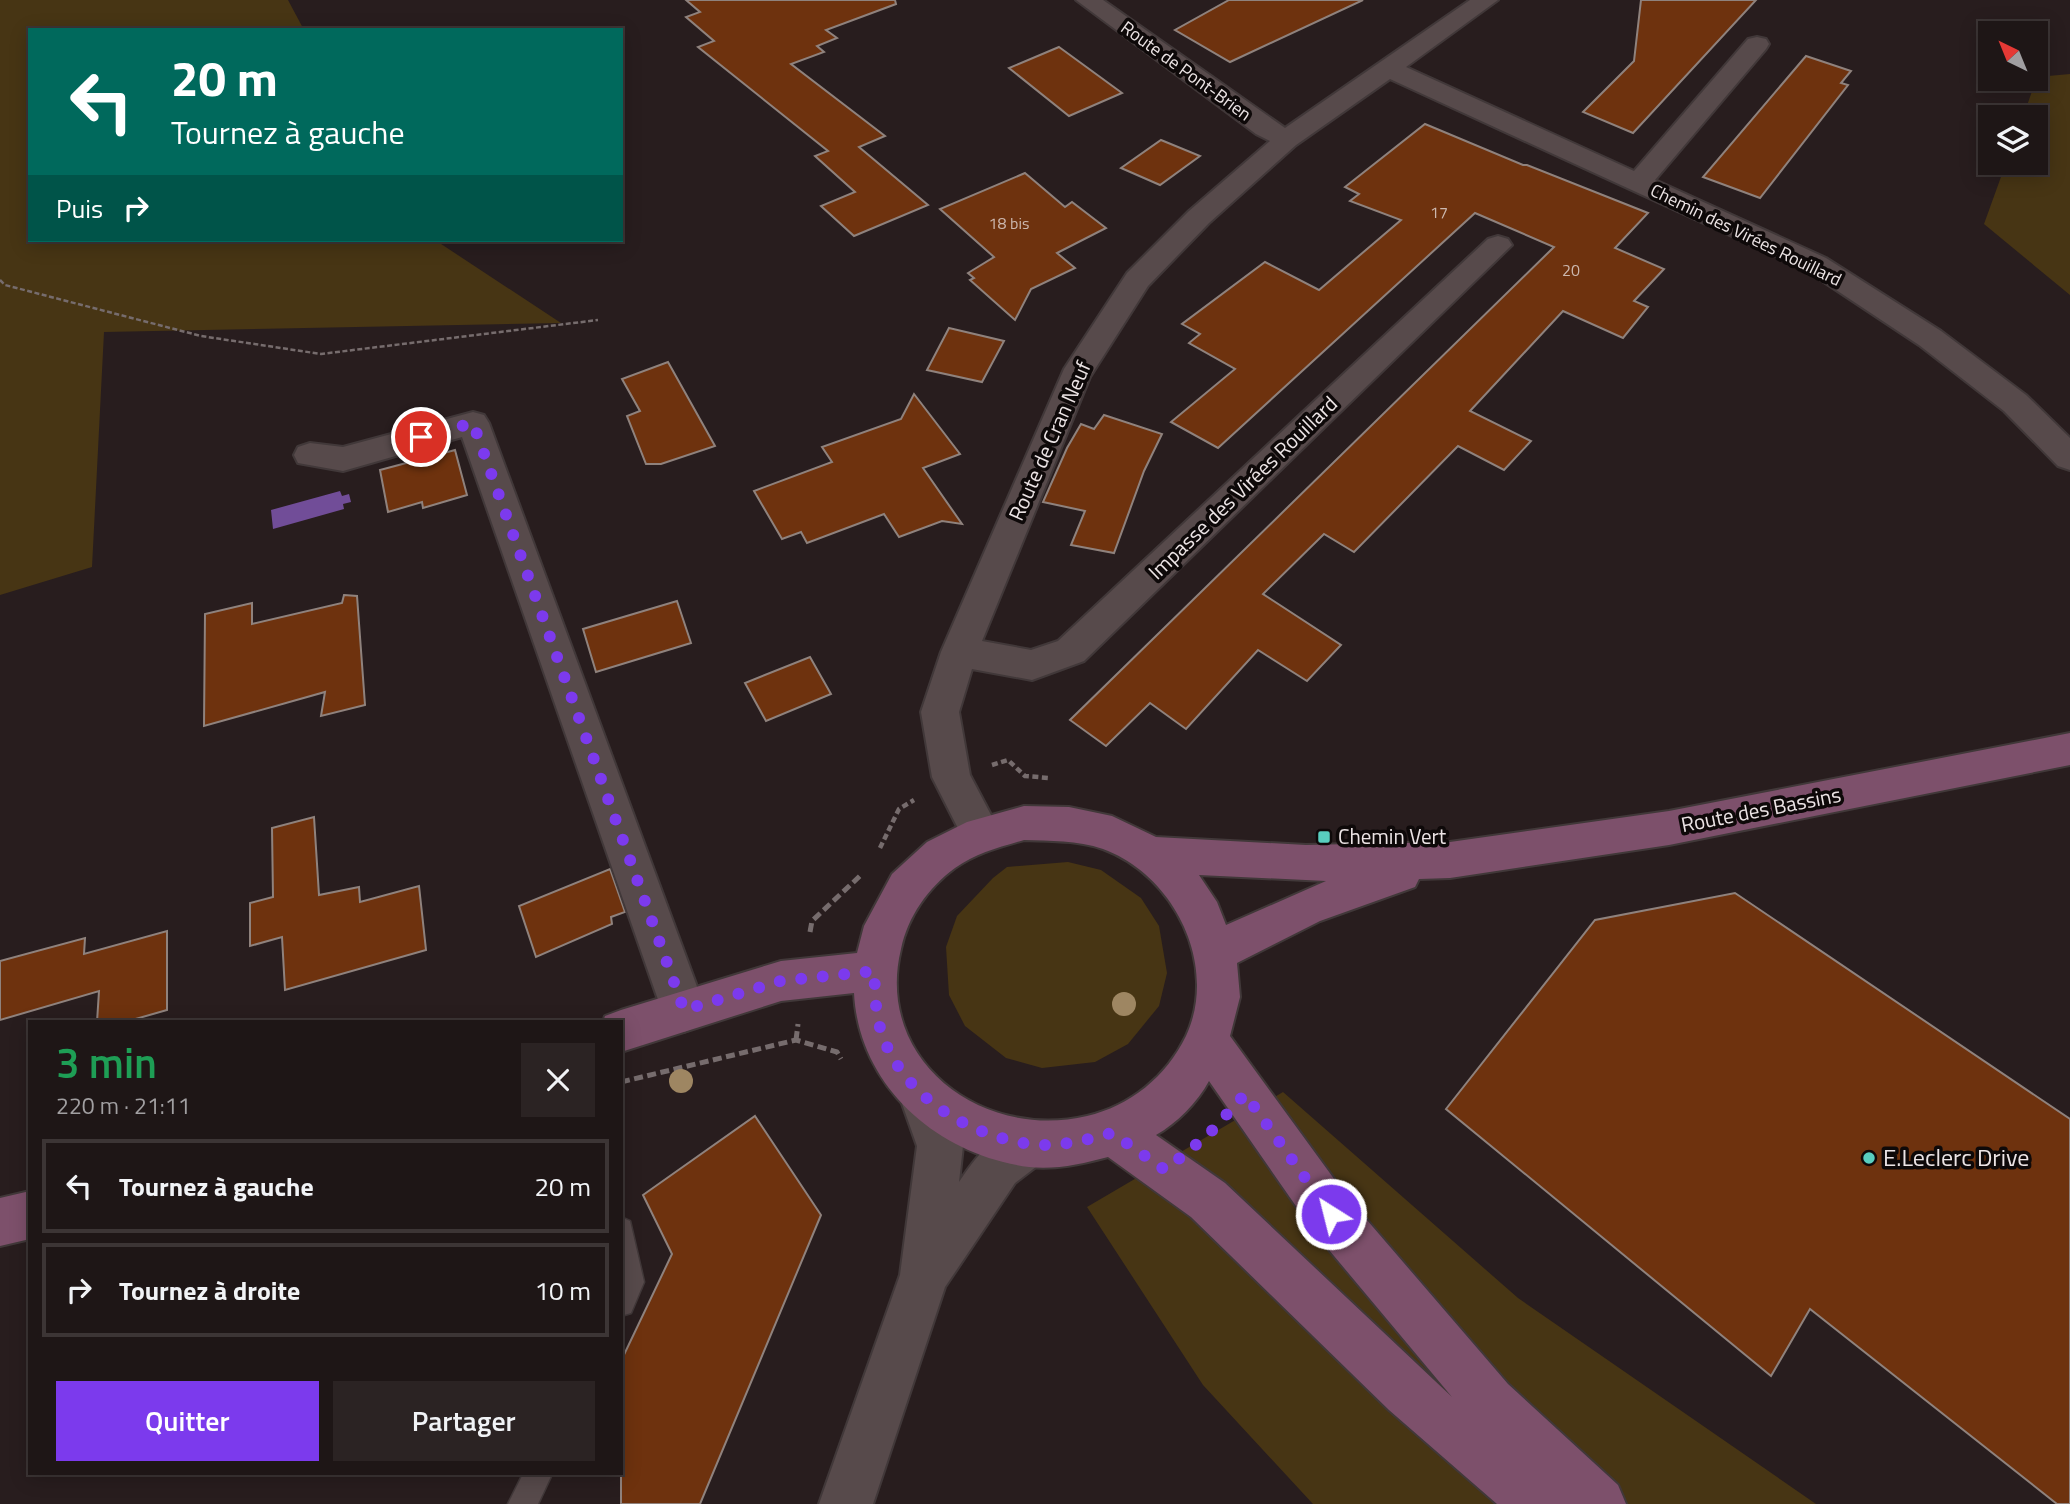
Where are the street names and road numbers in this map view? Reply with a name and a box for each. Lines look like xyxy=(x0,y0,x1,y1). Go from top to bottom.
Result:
street label: Route de Pont-Brien xyxy=(1115,14,1257,127)
street label: Chemin des Virées Rouillard xyxy=(1646,176,1846,293)
street label: Route de Cran Neuf xyxy=(1000,356,1099,526)
street label: Impasse des Virées Rouillard xyxy=(1140,388,1344,587)
street label: Route des Bassins xyxy=(1678,778,1844,840)

